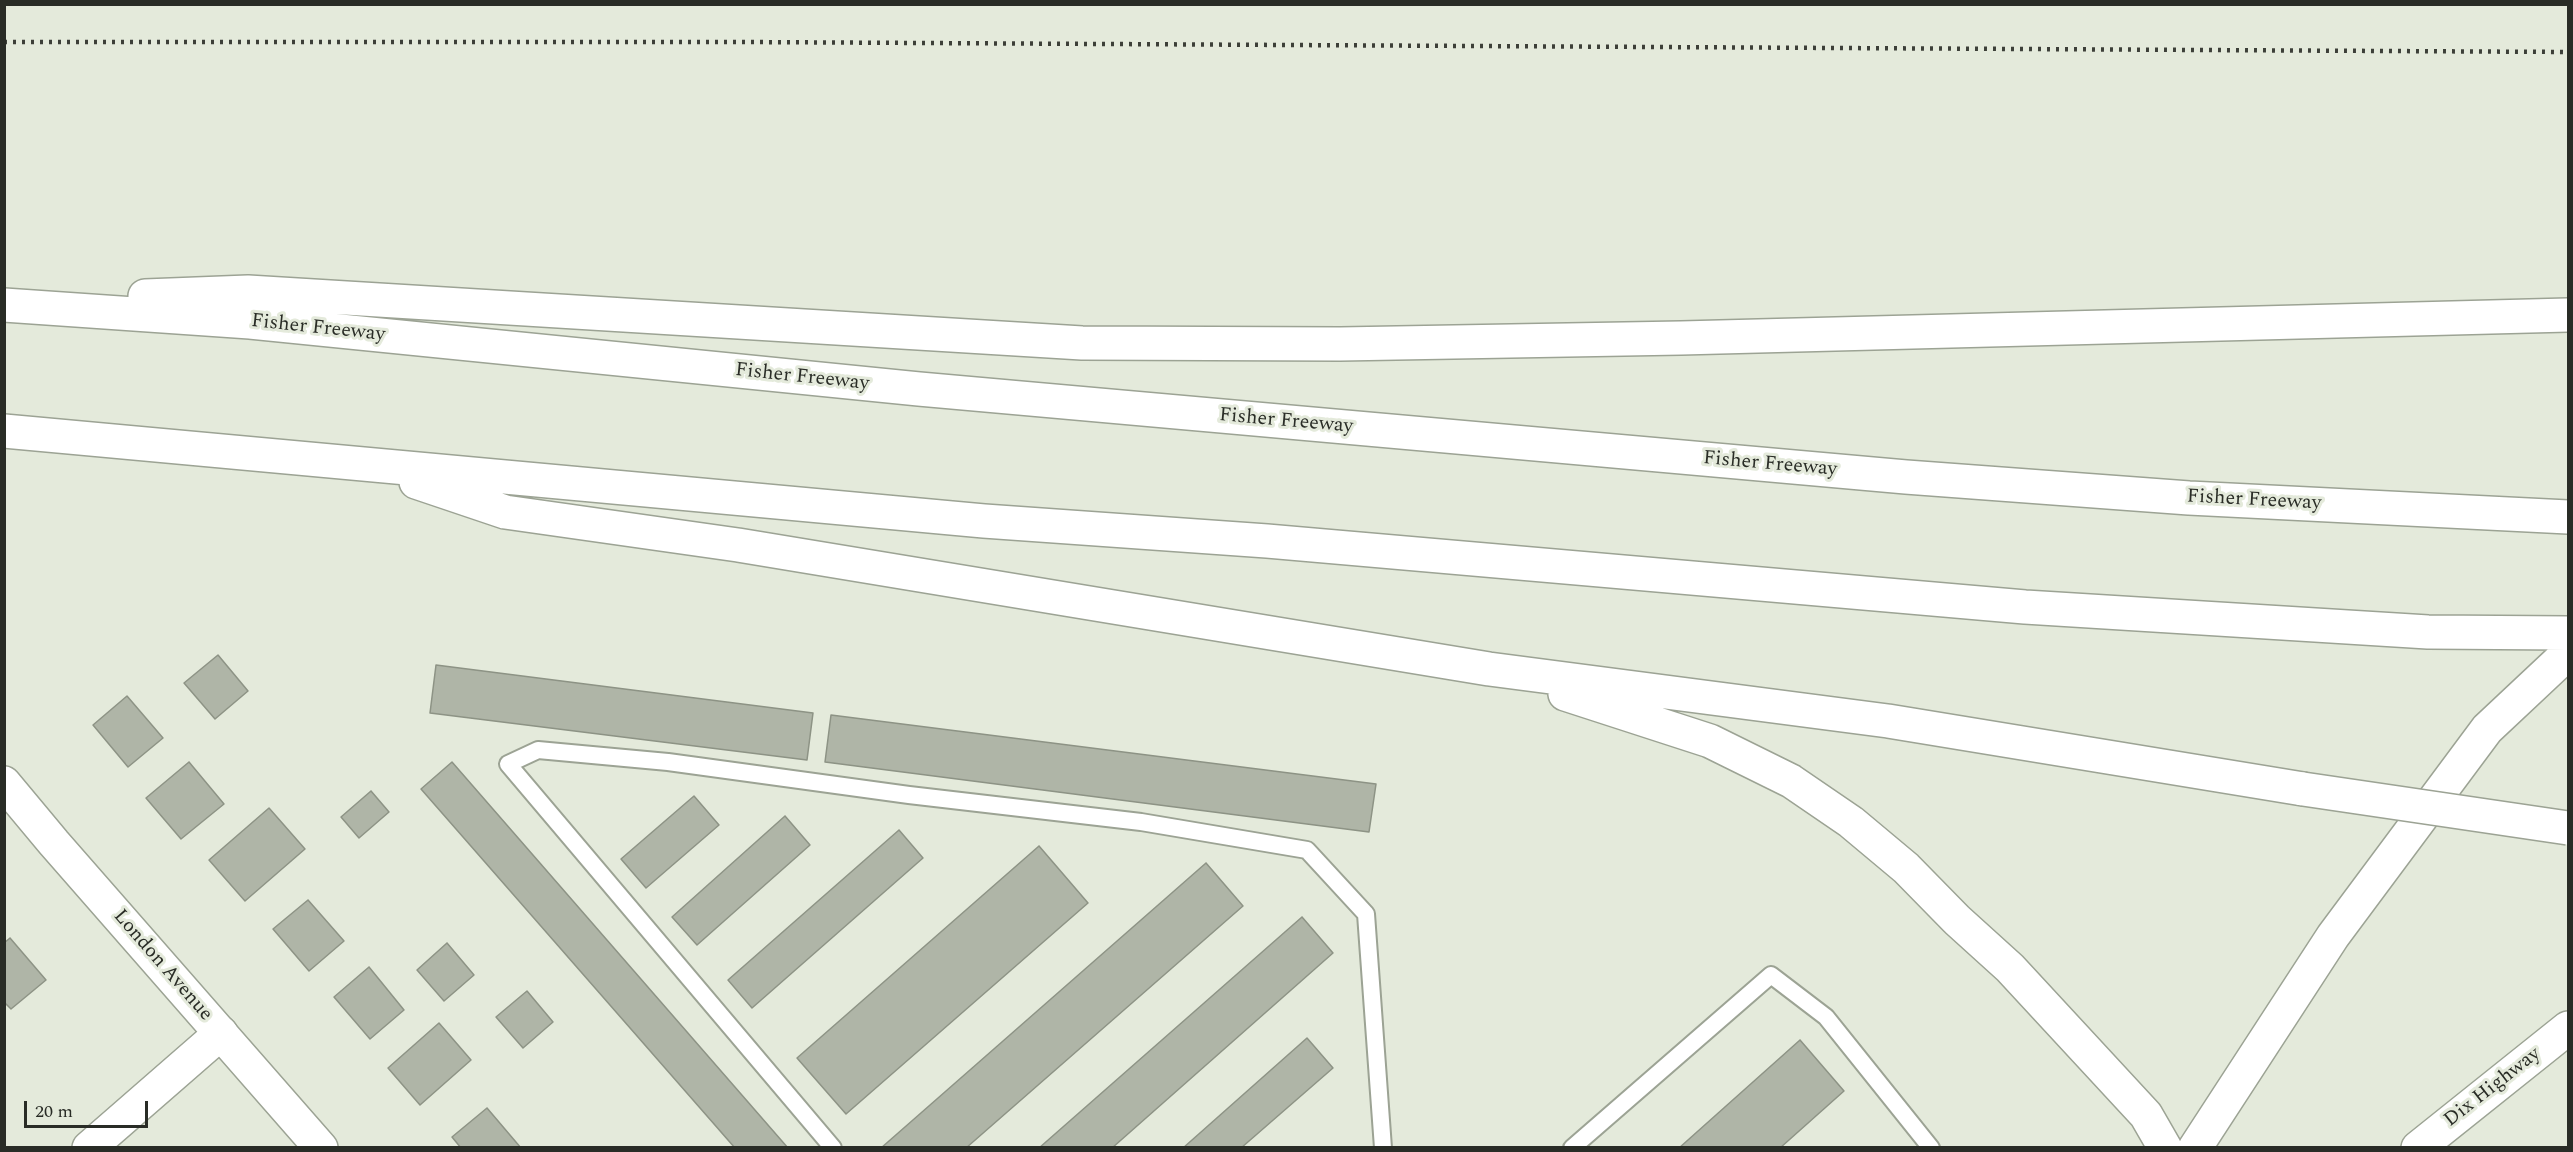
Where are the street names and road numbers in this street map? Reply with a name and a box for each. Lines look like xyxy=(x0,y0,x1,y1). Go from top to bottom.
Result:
street label: Fisher Freeway xyxy=(250,310,386,348)
street label: Fisher Freeway xyxy=(734,359,870,397)
street label: Fisher Freeway xyxy=(1218,404,1354,440)
street label: Fisher Freeway xyxy=(1702,447,1838,483)
street label: Fisher Freeway xyxy=(2186,485,2322,517)
street label: London Avenue xyxy=(107,905,217,1027)
street label: Dix Highway xyxy=(2440,1043,2546,1133)

